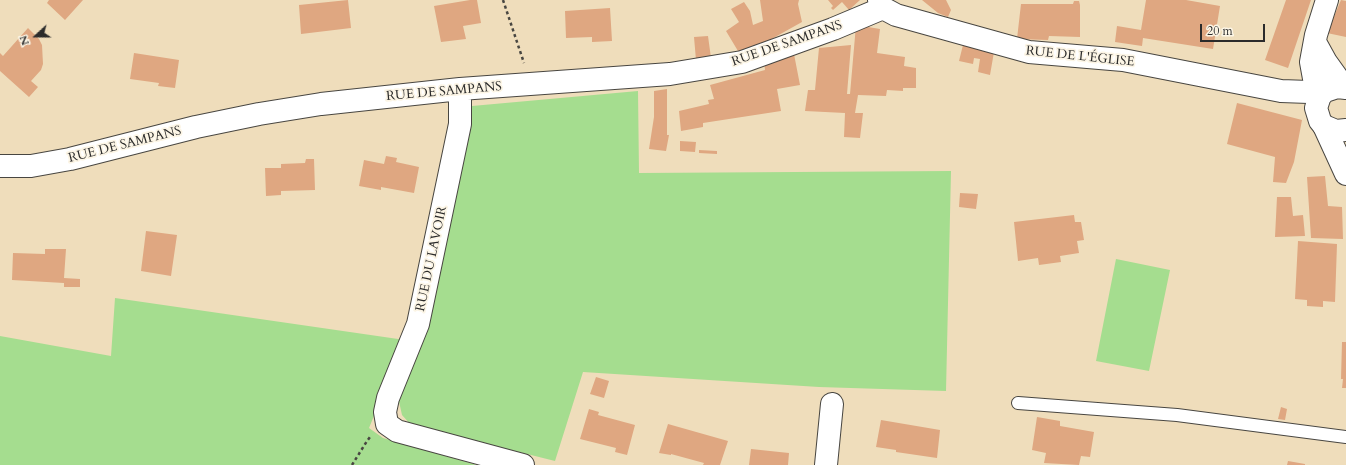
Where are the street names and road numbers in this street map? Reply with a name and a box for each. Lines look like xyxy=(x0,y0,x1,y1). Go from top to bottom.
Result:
street label: RUE DE SAMPANS xyxy=(730,18,844,70)
street label: RUE DE L'ÉGLISE xyxy=(1025,44,1135,70)
street label: RUE DE SAMPANS xyxy=(386,79,502,105)
street label: RUE DE SAMPANS xyxy=(67,123,183,167)
street label: RUE DU LAVOIR xyxy=(413,205,451,313)

